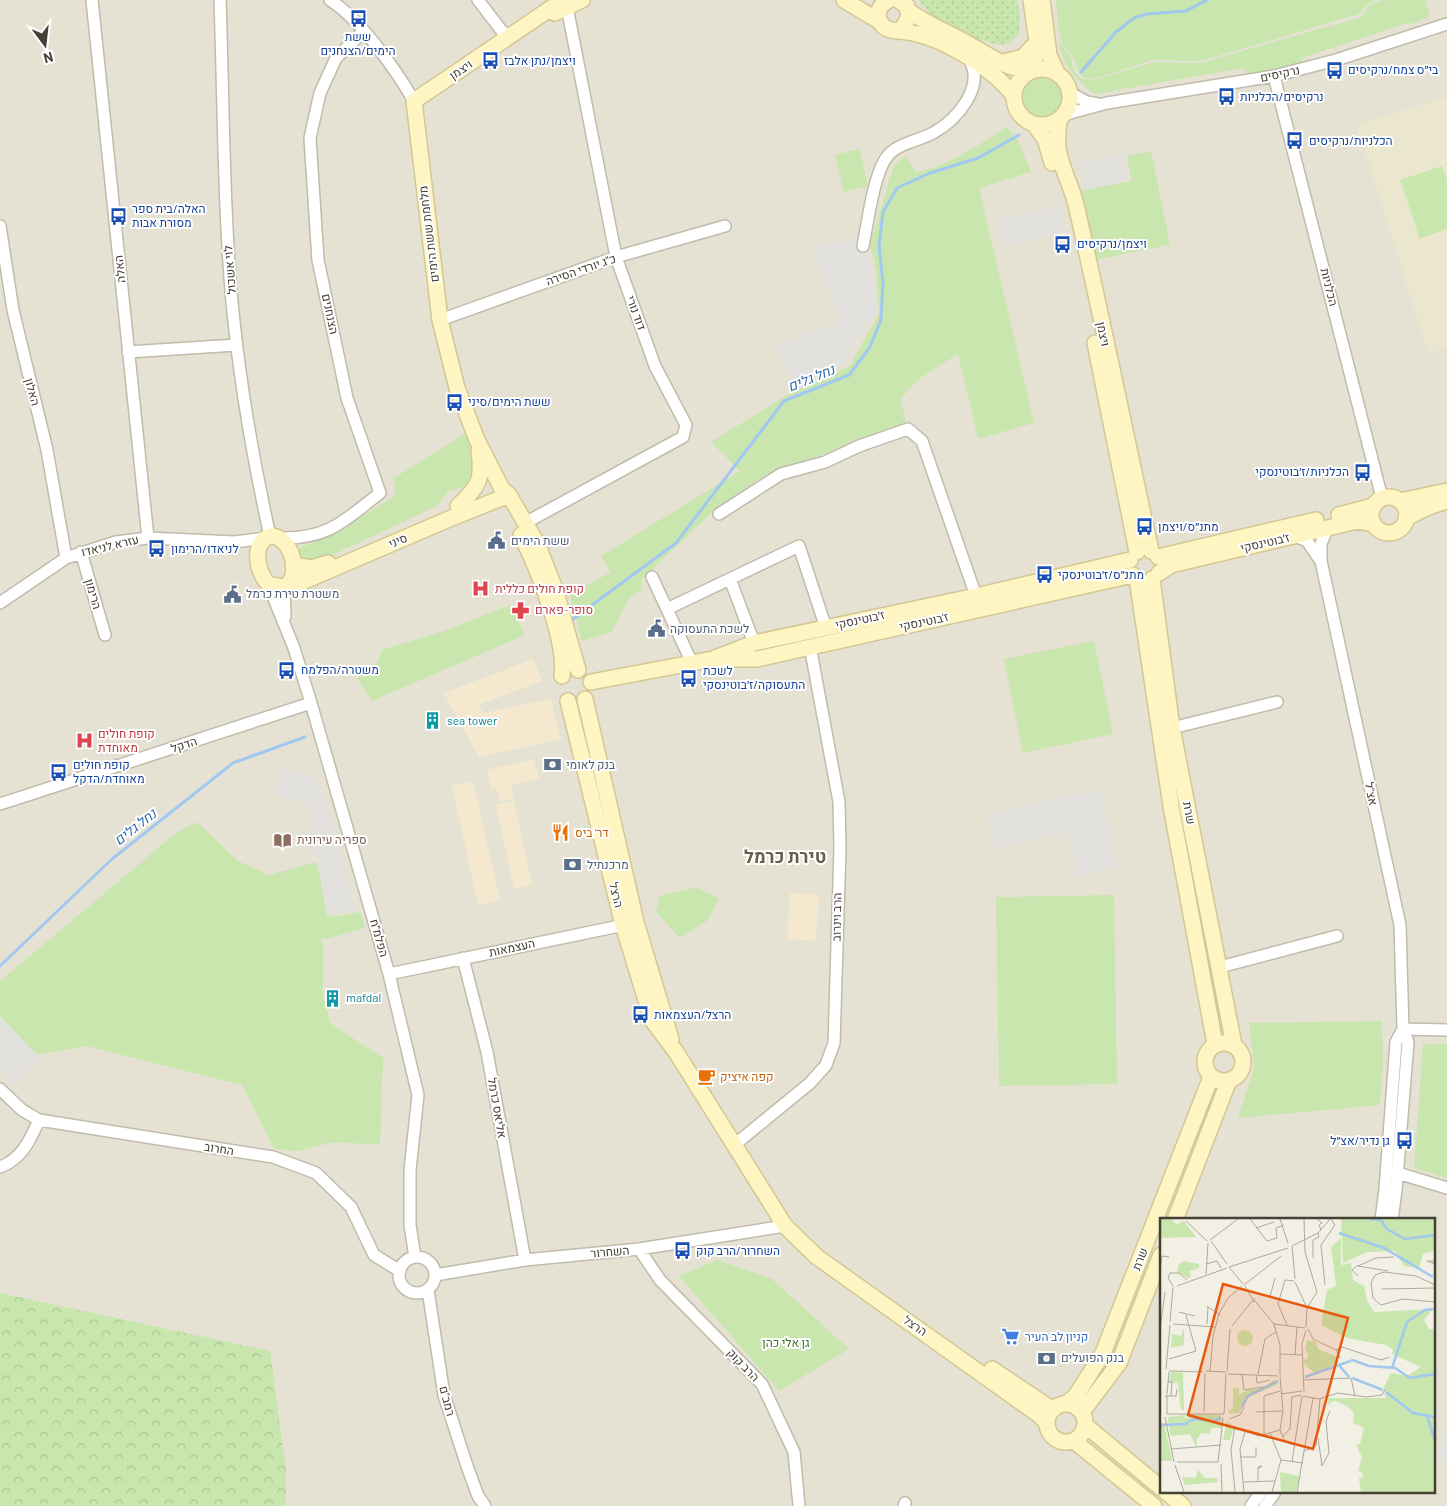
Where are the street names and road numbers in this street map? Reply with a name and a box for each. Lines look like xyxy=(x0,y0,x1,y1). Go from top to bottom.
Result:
street label: ויצמן xyxy=(446,56,475,82)
street label: נרקיסים xyxy=(1259,62,1301,84)
street label: מלחמת ששת הימים xyxy=(415,185,441,283)
street label: לוי אשכול xyxy=(220,245,238,295)
street label: כ"ג יורדי הסירה xyxy=(544,251,618,288)
street label: האלה xyxy=(111,254,127,284)
street label: הכלניות xyxy=(1319,266,1341,307)
street label: הצנחנים xyxy=(320,292,342,335)
street label: דוד נורי xyxy=(624,293,650,332)
street label: ויצמן xyxy=(1095,320,1113,347)
street label: האלון xyxy=(23,376,43,407)
street label: סיני xyxy=(386,530,409,550)
street label: ז׳בוטינסקי xyxy=(1239,530,1291,554)
street label: עזרא לניאדו xyxy=(80,532,140,558)
street label: הרימון xyxy=(83,577,105,611)
street label: ז׳בוטינסקי xyxy=(834,607,886,631)
street label: ז'בוטינסקי xyxy=(898,609,950,633)
street label: הדקל xyxy=(169,733,199,755)
street label: אצ"ל xyxy=(1363,781,1381,807)
street label: שרת xyxy=(1181,800,1199,825)
street label: הרצל xyxy=(607,881,627,909)
street label: הרב וינרוב xyxy=(829,892,843,942)
street label: הפלמ"ח xyxy=(368,917,392,958)
street label: העצמאות xyxy=(487,935,536,959)
street label: אליאס כרמל xyxy=(486,1076,510,1140)
street label: החרוב xyxy=(203,1139,235,1157)
street label: השחרור xyxy=(590,1242,630,1260)
street label: שרת xyxy=(1128,1245,1150,1272)
street label: הרצל xyxy=(901,1312,930,1338)
street label: הרב קוק xyxy=(725,1345,763,1384)
street label: רמב"ם xyxy=(437,1384,459,1417)

